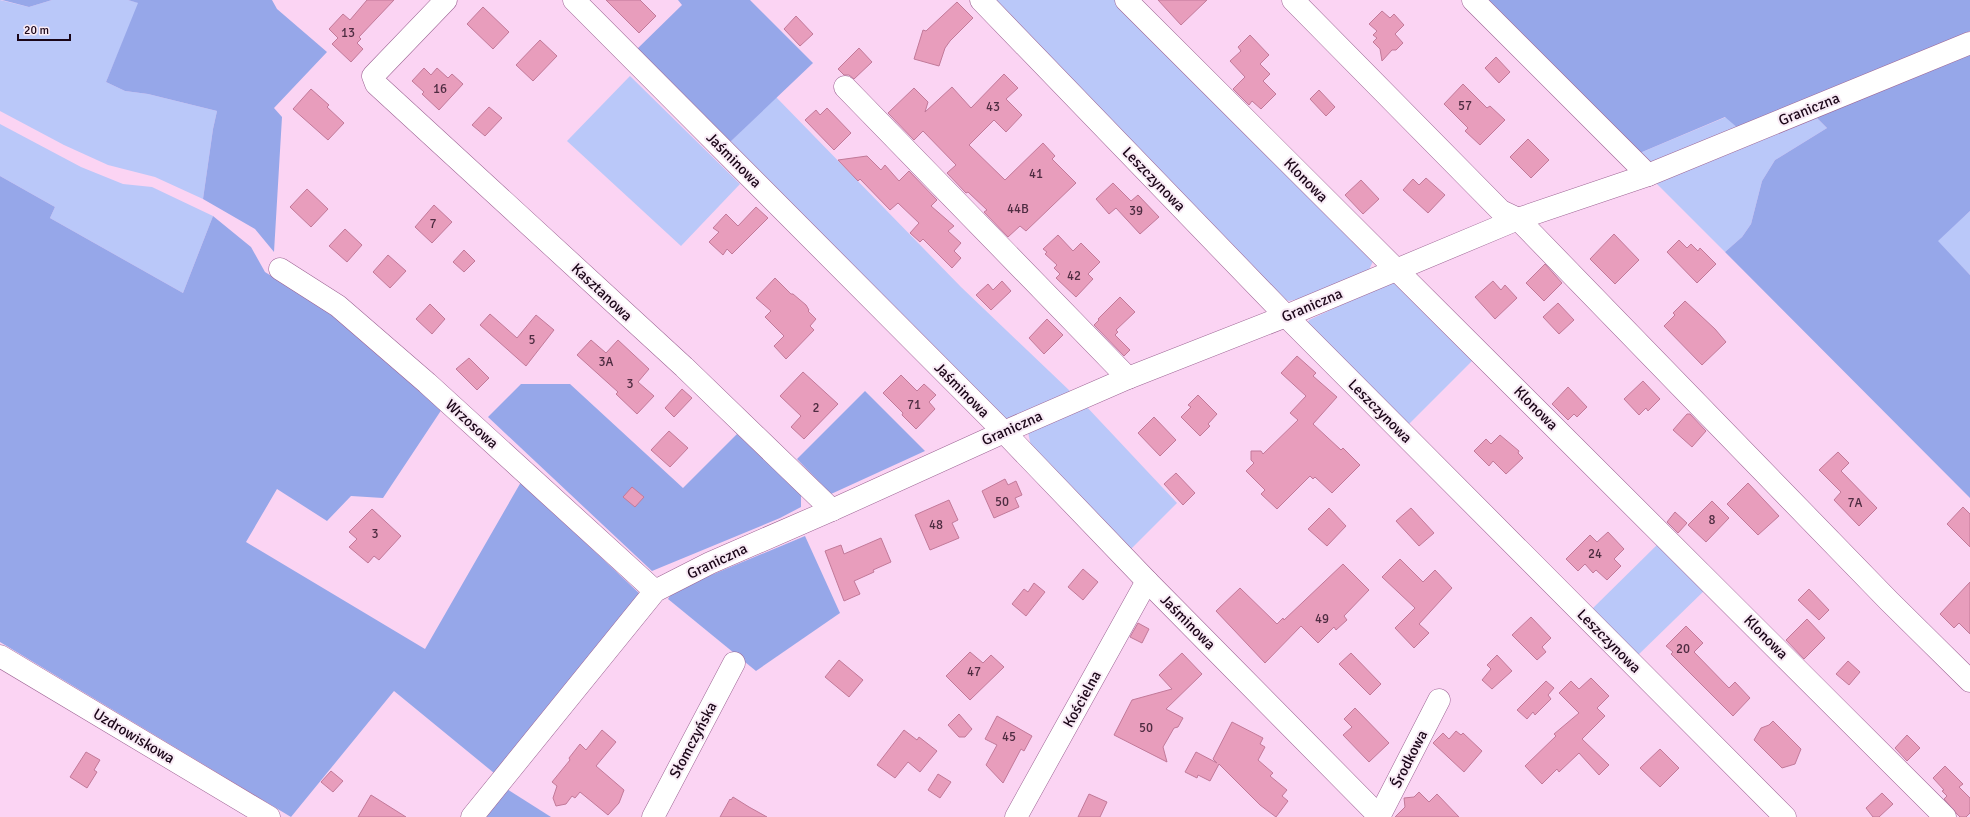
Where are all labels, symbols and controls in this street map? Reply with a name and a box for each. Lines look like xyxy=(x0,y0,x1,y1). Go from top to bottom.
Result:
scale bar xyxy=(18,16,70,42)
text: 20 m xyxy=(24,23,49,38)
house number: 13 xyxy=(341,25,355,41)
house number: 16 xyxy=(433,81,447,97)
street label: Graniczna xyxy=(1776,89,1842,129)
house number: 57 xyxy=(1458,98,1472,114)
house number: 43 xyxy=(986,99,1000,115)
street label: Jaśminowa xyxy=(703,129,765,191)
street label: Leszczynowa xyxy=(1119,143,1189,215)
street label: Klonowa xyxy=(1280,154,1332,206)
house number: 41 xyxy=(1029,166,1043,182)
house number: 44B xyxy=(1007,201,1029,217)
house number: 39 xyxy=(1129,203,1143,219)
house number: 7 xyxy=(429,216,437,232)
street label: Kasztanowa xyxy=(568,259,636,325)
house number: 42 xyxy=(1067,268,1081,284)
street label: Graniczna xyxy=(1279,284,1345,326)
house number: 5 xyxy=(528,332,536,348)
house number: 3A xyxy=(599,354,614,370)
street label: Jaśminowa xyxy=(931,359,993,421)
street label: Leszczynowa xyxy=(1344,375,1416,447)
house number: 3 xyxy=(626,376,634,392)
street label: Klonowa xyxy=(1510,382,1562,434)
street label: Wrzosowa xyxy=(442,396,502,452)
house number: 71 xyxy=(907,397,921,413)
house number: 2 xyxy=(812,400,820,416)
street label: Graniczna xyxy=(979,407,1045,449)
house number: 50 xyxy=(995,494,1009,510)
house number: 7A xyxy=(1848,495,1863,511)
house number: 8 xyxy=(1708,512,1716,528)
house number: 48 xyxy=(929,517,943,533)
house number: 3 xyxy=(371,526,379,542)
street label: Graniczna xyxy=(684,539,750,583)
house number: 24 xyxy=(1588,546,1602,562)
street label: Jaśminowa xyxy=(1157,591,1219,653)
street label: Leszczynowa xyxy=(1573,605,1645,677)
house number: 49 xyxy=(1315,611,1329,627)
street label: Klonowa xyxy=(1740,611,1792,663)
house number: 20 xyxy=(1676,641,1690,657)
house number: 47 xyxy=(967,664,981,680)
street label: Kościelna xyxy=(1059,668,1105,730)
street label: Słomczyńska xyxy=(665,699,721,781)
street label: Uzdrowiskowa xyxy=(90,705,178,767)
house number: 50 xyxy=(1139,720,1153,736)
street label: Środkowa xyxy=(1386,727,1431,791)
house number: 45 xyxy=(1002,729,1016,745)

